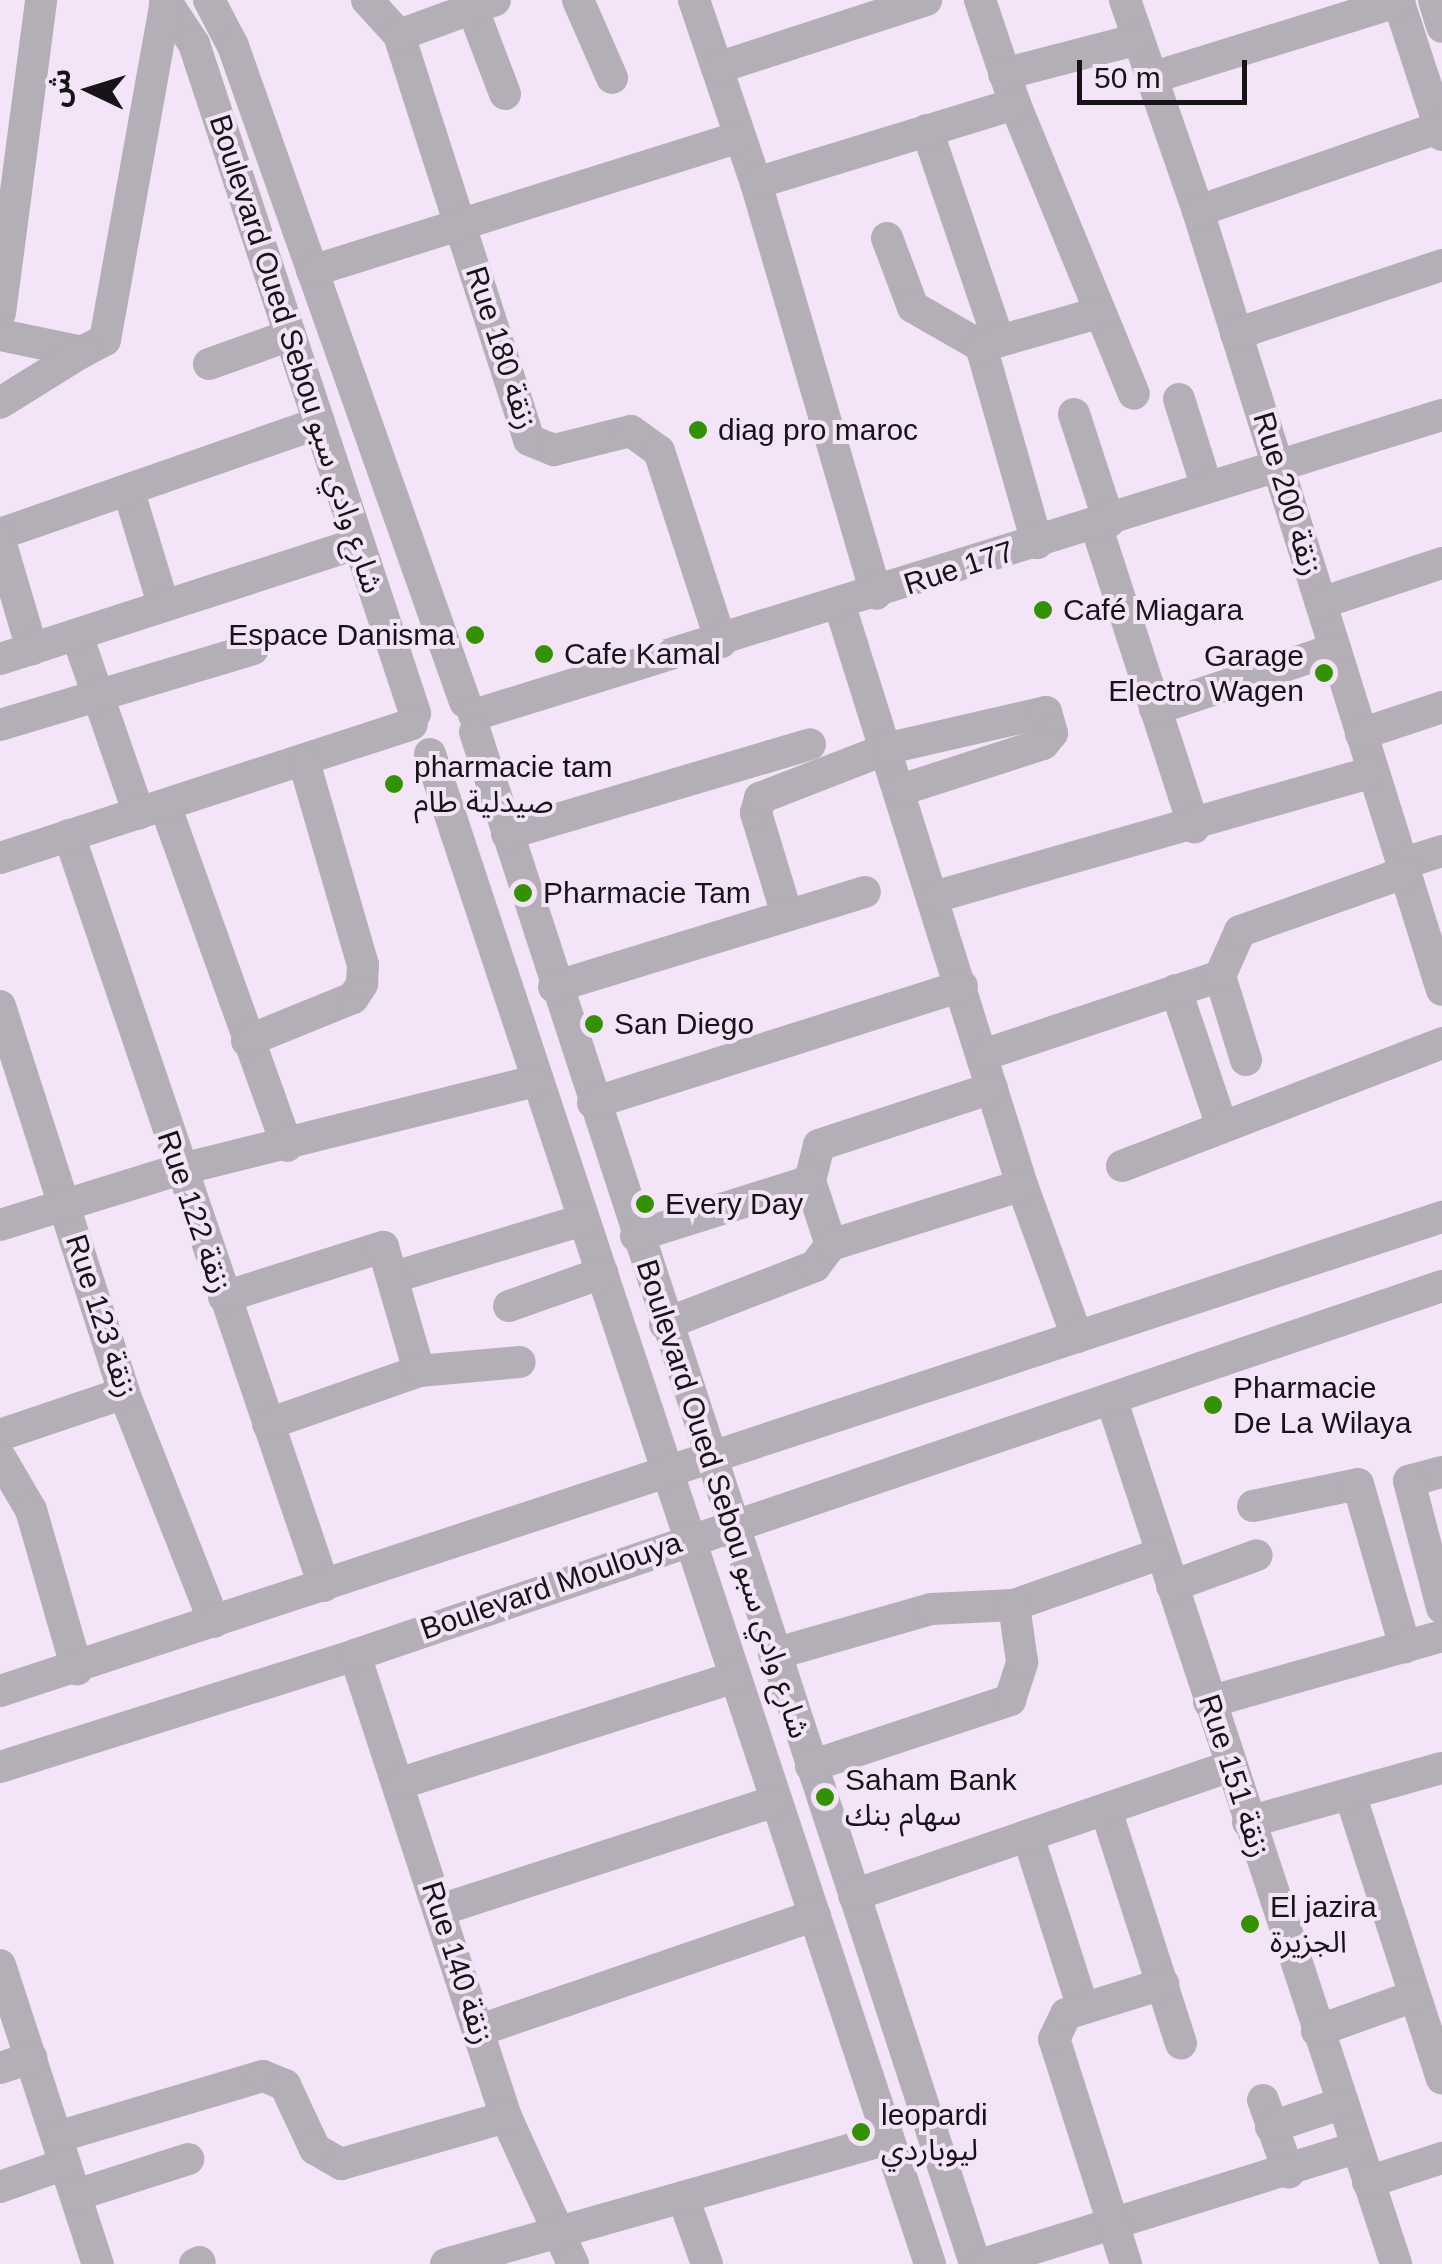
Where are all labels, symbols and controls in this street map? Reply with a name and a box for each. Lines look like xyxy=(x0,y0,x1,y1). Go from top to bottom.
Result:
north arrow xyxy=(40,40,140,140)
scale bar xyxy=(1082,40,1252,102)
text: 50 m xyxy=(1094,61,1161,94)
text: ش xyxy=(43,68,76,108)
street label: Boulevard Oued Sebou شارع وادي سبو xyxy=(201,110,391,598)
street label: Rue 180 زنقة xyxy=(458,262,544,434)
street label: Rue 200 زنقة xyxy=(1245,408,1329,580)
place label: diag pro maroc xyxy=(718,412,918,448)
marker: diag pro maroc xyxy=(687,419,709,441)
street label: Rue 177 xyxy=(900,533,1018,603)
place label: Café Miagara xyxy=(1063,592,1243,628)
marker: Café Miagara xyxy=(1032,599,1054,621)
place label: Espace Danisma xyxy=(228,617,455,653)
marker: Espace Danisma xyxy=(464,624,486,646)
place label: Cafe Kamal xyxy=(564,636,721,672)
place label: Garage Electro Wagen xyxy=(1108,638,1304,708)
marker: Cafe Kamal xyxy=(533,643,555,665)
marker: Garage Electro Wagen xyxy=(1313,662,1335,684)
place label: pharmacie tam صيدلية طام xyxy=(414,749,612,820)
marker: pharmacie tam صيدلية طام xyxy=(383,773,405,795)
place label: Pharmacie Tam xyxy=(543,875,751,911)
marker: Pharmacie Tam xyxy=(512,882,534,904)
place label: San Diego xyxy=(614,1006,754,1042)
marker: San Diego xyxy=(583,1013,605,1035)
street label: Rue 122 زنقة xyxy=(149,1126,239,1298)
place label: Every Day xyxy=(665,1186,803,1222)
marker: Every Day xyxy=(634,1193,656,1215)
street label: Rue 123 زنقة xyxy=(58,1230,144,1402)
street label: Boulevard Oued Sebou شارع وادي سبو xyxy=(628,1255,818,1743)
place label: Pharmacie De La Wilaya xyxy=(1233,1370,1411,1440)
marker: Pharmacie De La Wilaya xyxy=(1202,1394,1224,1416)
street label: Boulevard Moulouya xyxy=(416,1524,686,1648)
street label: Rue 151 زنقة xyxy=(1191,1690,1277,1862)
place label: Saham Bank سهام بنك xyxy=(845,1762,1017,1832)
marker: Saham Bank سهام بنك xyxy=(814,1786,836,1808)
street label: Rue 140 زنقة xyxy=(414,1877,500,2049)
place label: El jazira الجزيرة xyxy=(1270,1889,1377,1960)
marker: El jazira الجزيرة xyxy=(1239,1913,1261,1935)
place label: leopardi ليوباردي xyxy=(881,2097,988,2168)
marker: leopardi ليوباردي xyxy=(850,2121,872,2143)

